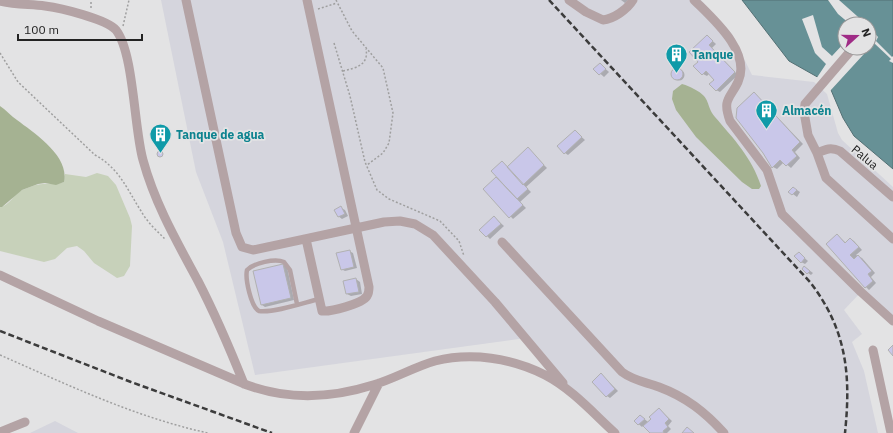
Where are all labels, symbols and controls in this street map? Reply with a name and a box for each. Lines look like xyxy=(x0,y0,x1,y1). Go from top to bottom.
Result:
scale bar xyxy=(18,16,142,42)
north arrow xyxy=(837,16,877,56)
text: 100 m xyxy=(24,22,59,37)
text: N xyxy=(858,26,874,39)
building icon: Tanque xyxy=(664,41,690,74)
place label: Tanque xyxy=(692,47,734,62)
building icon: Almacén xyxy=(754,97,780,130)
place label: Almacén xyxy=(782,103,831,118)
building icon: Tanque de agua xyxy=(147,121,173,154)
place label: Tanque de agua xyxy=(176,127,265,142)
street label: Palua xyxy=(849,142,882,173)

